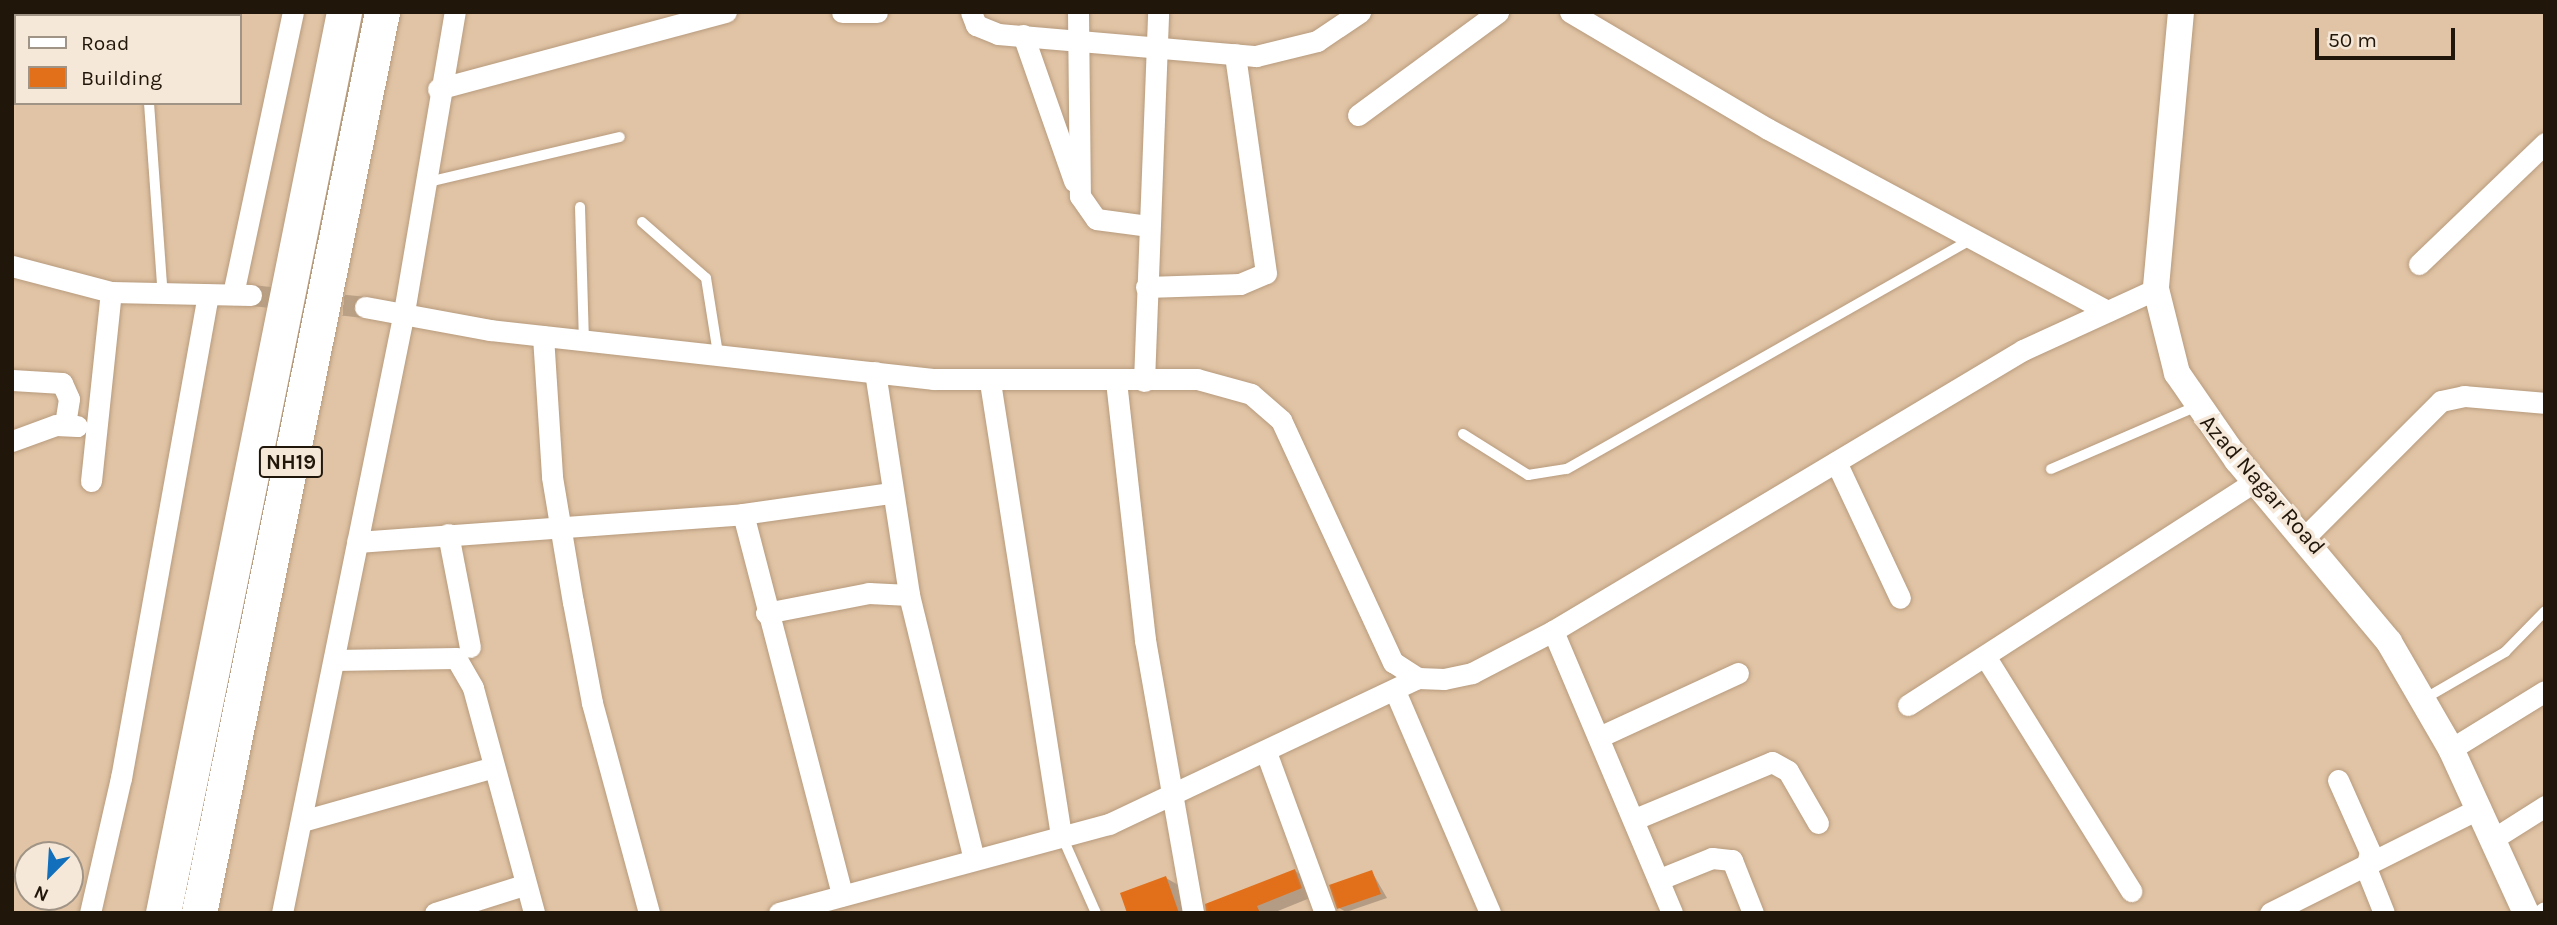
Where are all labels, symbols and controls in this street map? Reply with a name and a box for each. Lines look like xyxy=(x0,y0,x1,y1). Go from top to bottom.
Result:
legend xyxy=(14,14,242,105)
scale bar xyxy=(2319,14,2459,58)
text: 50 m xyxy=(2328,28,2377,52)
text: Road xyxy=(81,31,129,55)
text: Building xyxy=(81,66,162,90)
street label: Azad Nagar Road xyxy=(2194,409,2330,561)
road number: NH19 xyxy=(258,444,324,480)
north arrow xyxy=(14,841,84,911)
text: N xyxy=(31,881,52,906)

